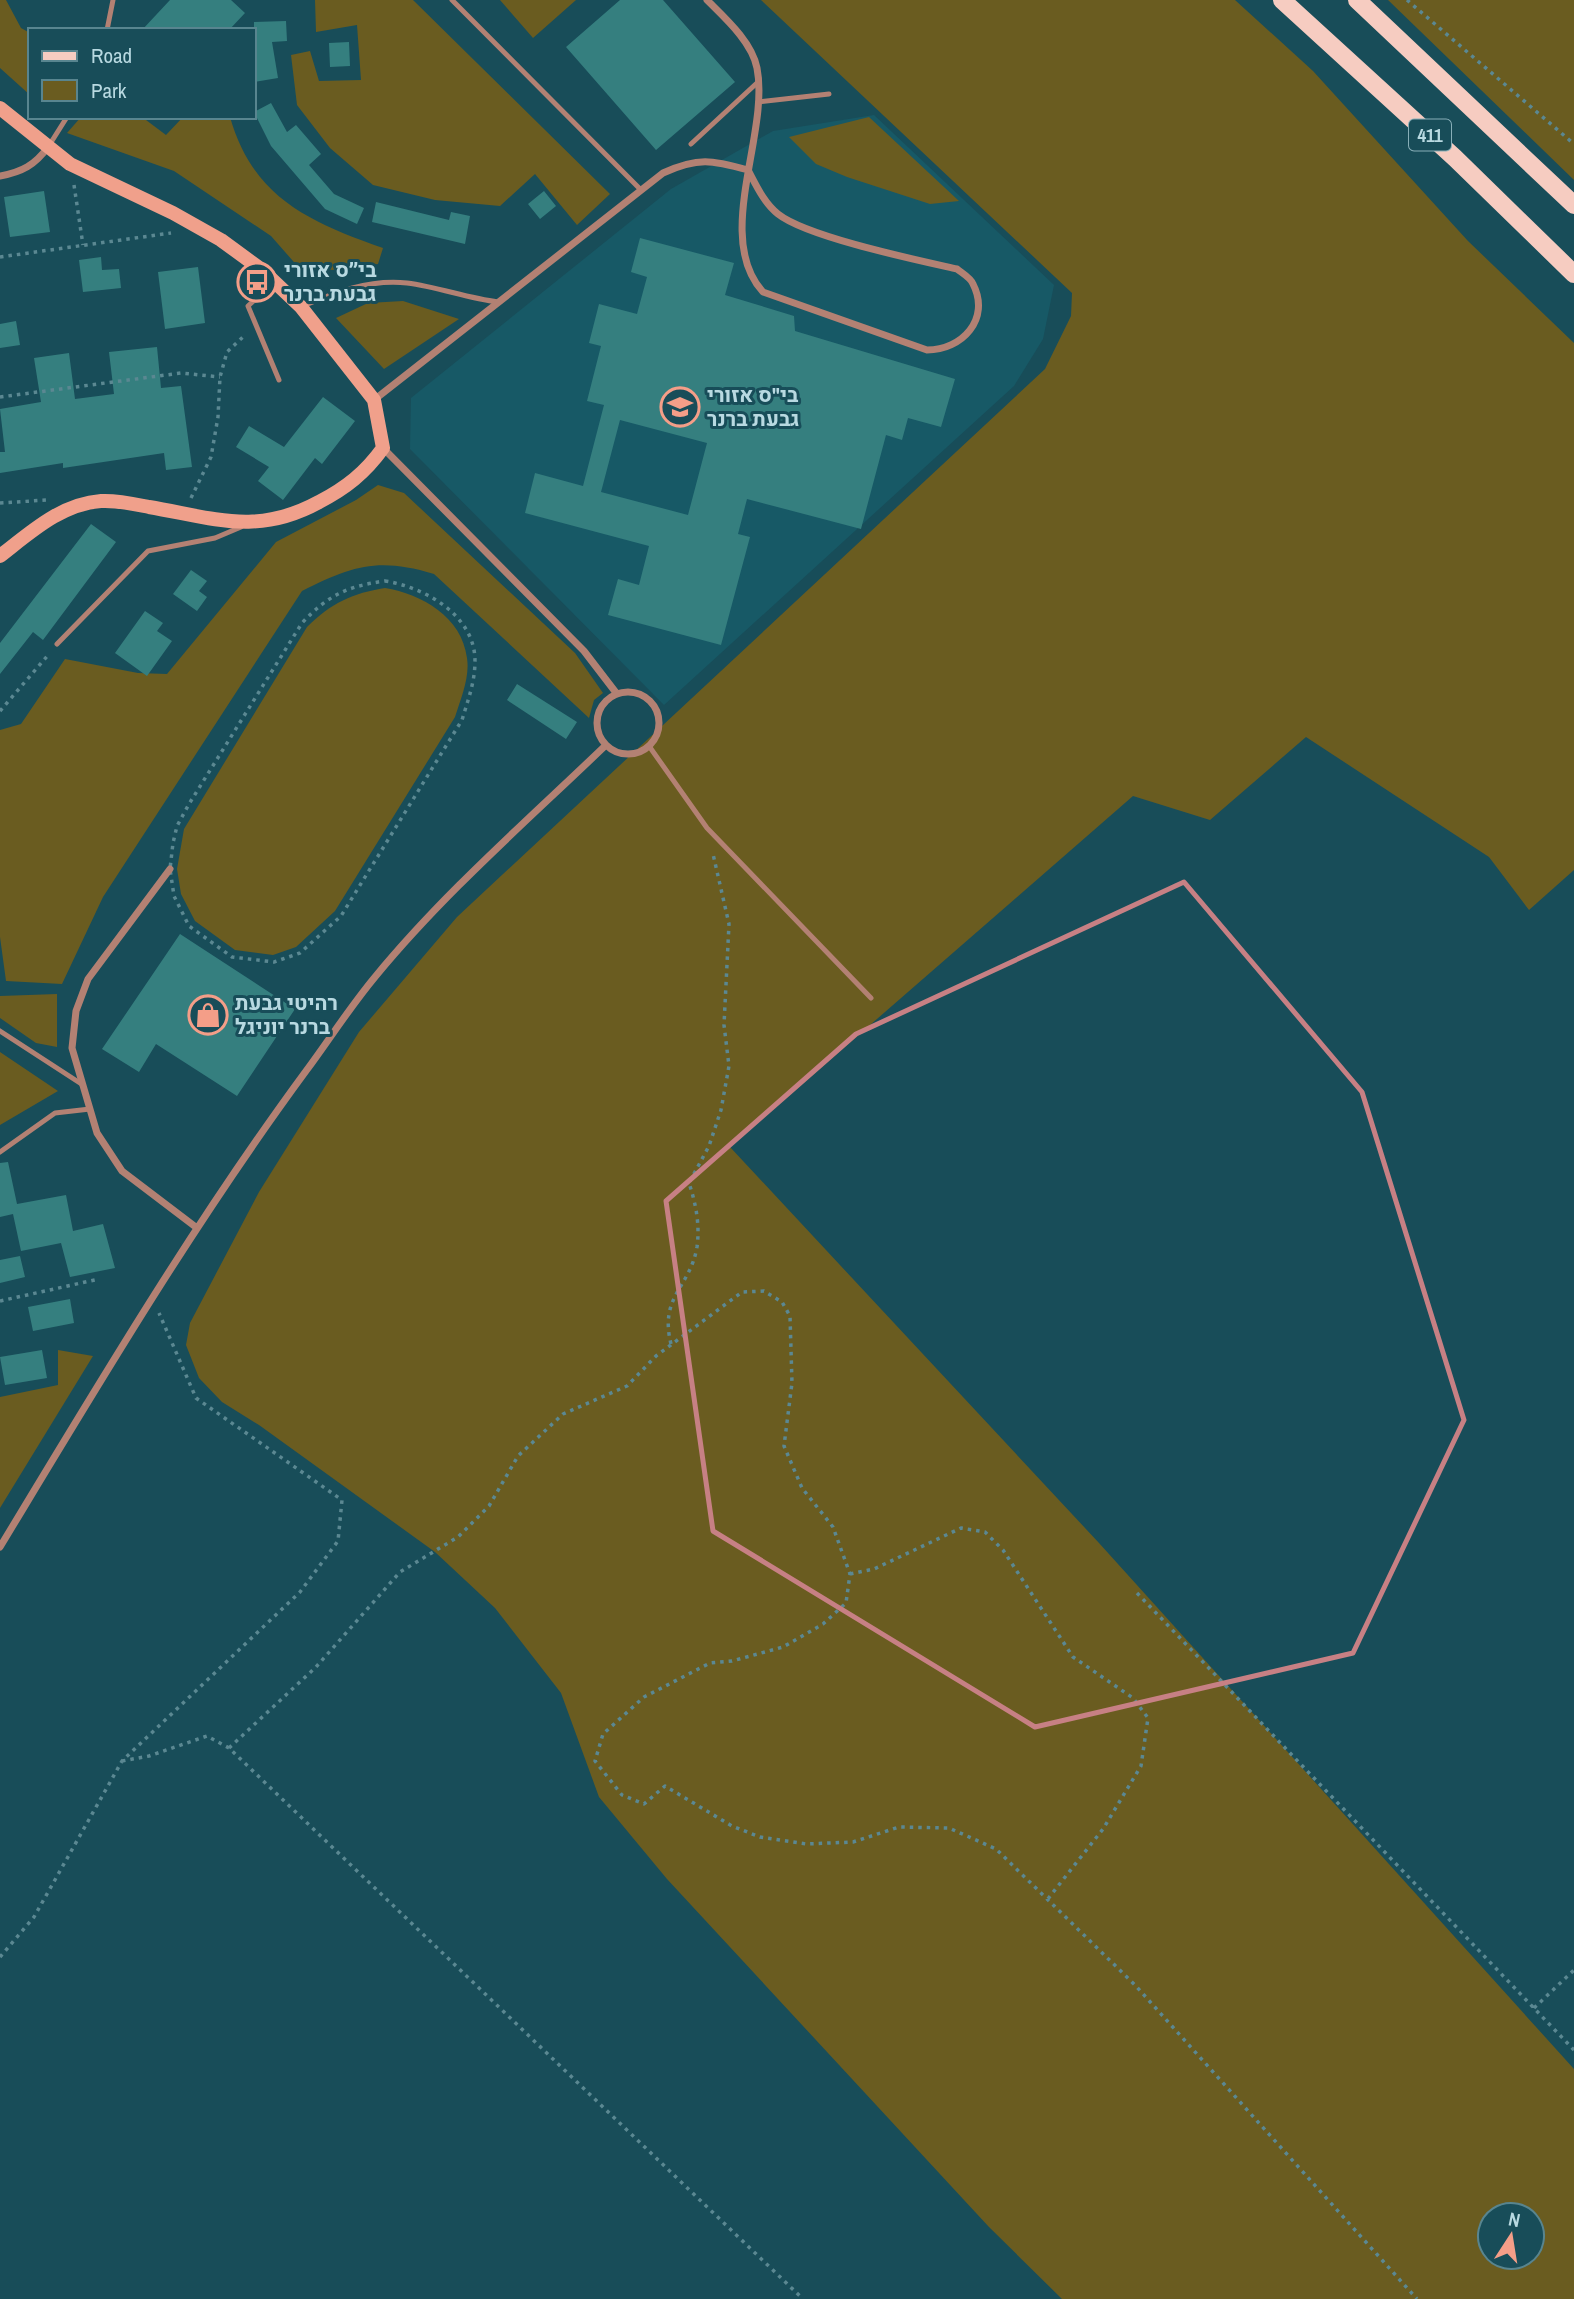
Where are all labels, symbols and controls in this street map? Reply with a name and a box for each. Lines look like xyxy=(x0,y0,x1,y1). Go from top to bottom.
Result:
legend xyxy=(28,28,256,119)
text: Road xyxy=(91,41,132,70)
text: Park xyxy=(91,76,127,105)
road number: 411 xyxy=(1409,119,1451,150)
place label: בי״ס אזורי גבעת ברנר xyxy=(284,255,377,308)
bus stop icon: בי״ס אזורי גבעת ברנר xyxy=(236,261,278,303)
place label: בי"ס אזורי גבעת ברנר xyxy=(707,380,800,433)
school or university icon: בי"ס אזורי גבעת ברנר xyxy=(659,386,701,428)
place label: רהיטי גבעת ברנר יוניגל xyxy=(235,988,338,1041)
shop icon: רהיטי גבעת ברנר יוניגל xyxy=(187,994,229,1036)
north arrow xyxy=(1476,2201,1546,2271)
text: N xyxy=(1506,2205,1523,2233)

